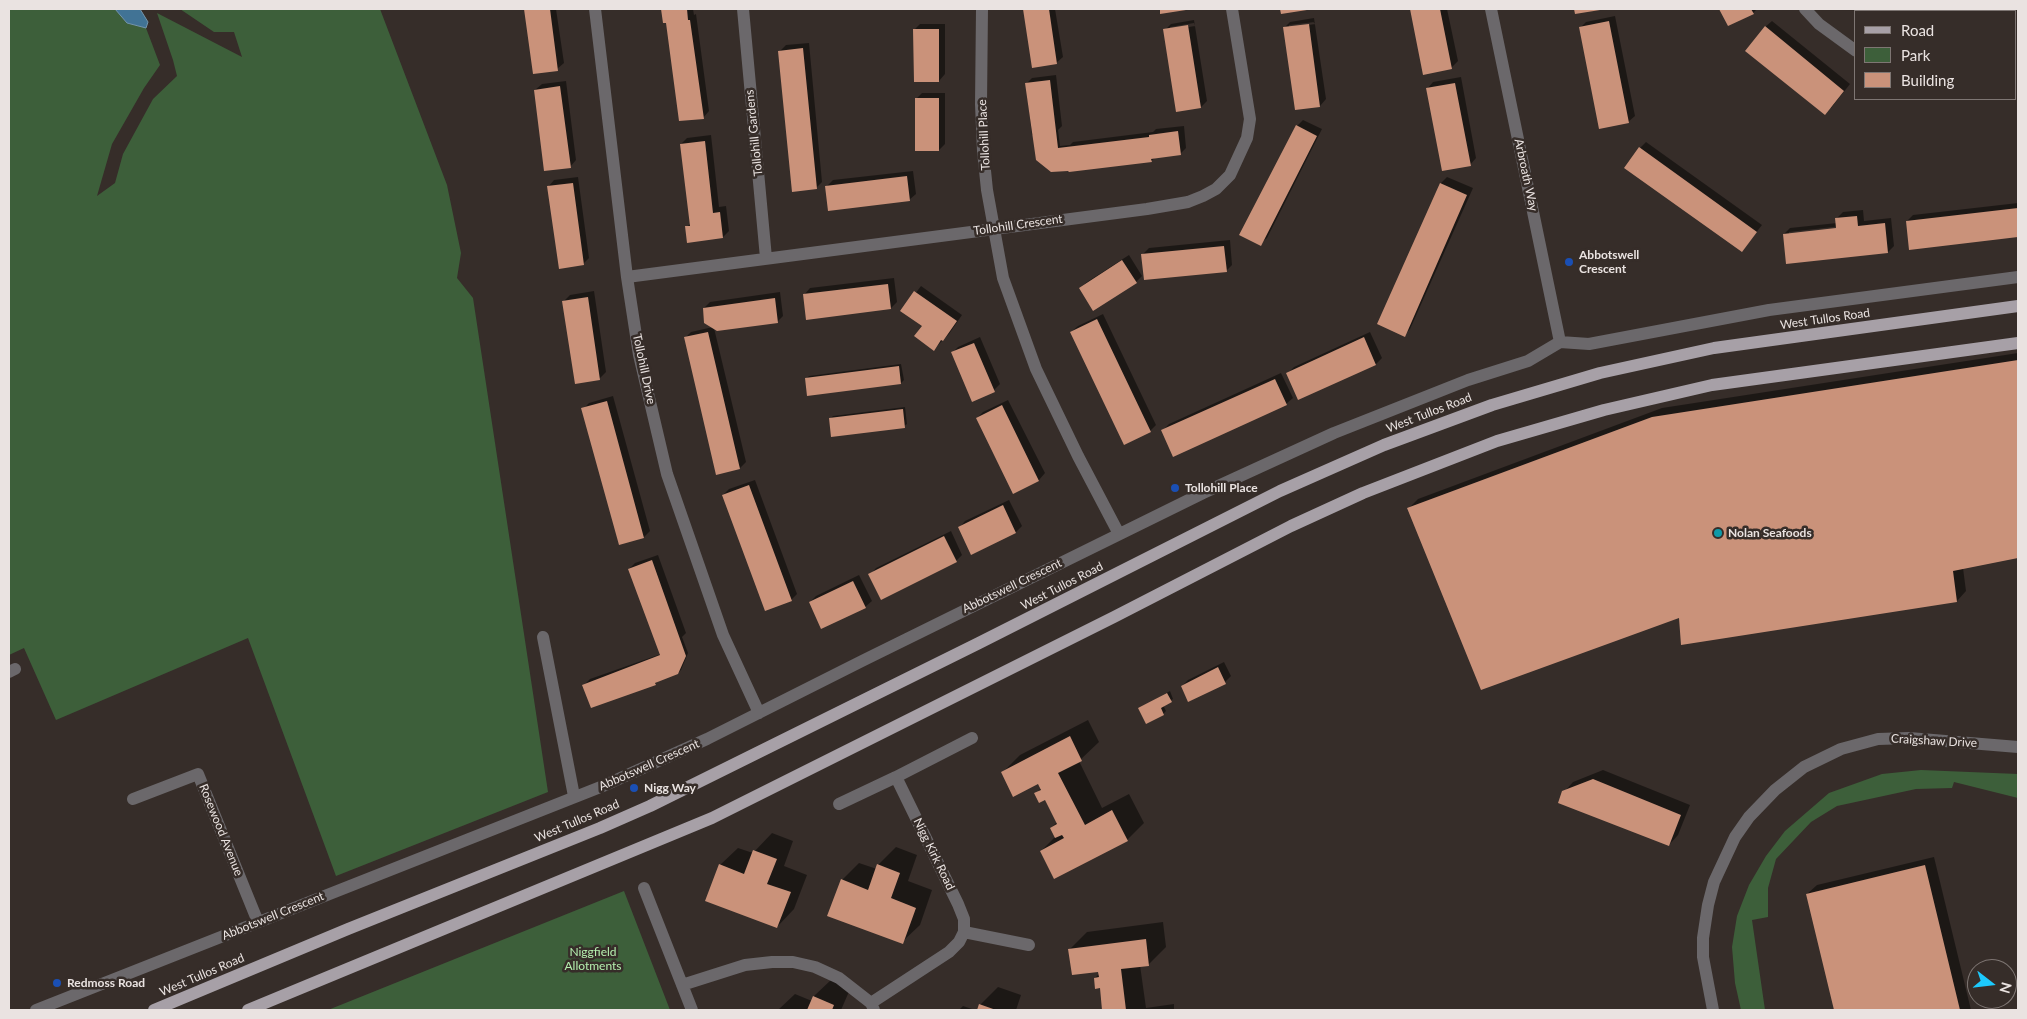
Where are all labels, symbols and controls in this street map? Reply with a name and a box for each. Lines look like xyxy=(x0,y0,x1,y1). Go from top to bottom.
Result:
legend xyxy=(1854,10,2017,100)
text: Road xyxy=(1901,21,1934,39)
text: Park xyxy=(1901,46,1930,64)
text: Building xyxy=(1901,71,1954,89)
street label: Tollohill Gardens xyxy=(742,89,766,177)
street label: Tollohill Place xyxy=(975,99,993,171)
street label: Arbroath Way xyxy=(1511,137,1541,213)
street label: Tollohill Crescent xyxy=(973,212,1063,238)
place label: Abbotswell Crescent xyxy=(1579,248,1639,276)
marker: Abbotswell Crescent xyxy=(1563,256,1575,268)
street label: West Tullos Road xyxy=(1779,306,1871,332)
street label: Tollohill Drive xyxy=(629,332,659,406)
street label: West Tullos Road xyxy=(1384,390,1474,436)
place label: Tollohill Place xyxy=(1185,481,1258,495)
marker: Tollohill Place xyxy=(1169,482,1181,494)
place label: Nolan Seafoods xyxy=(1728,526,1812,540)
marker: Nolan Seafoods xyxy=(1712,527,1724,539)
street label: Abbotswell Crescent xyxy=(960,556,1064,616)
street label: West Tullos Road xyxy=(1018,559,1106,613)
street label: Craigshaw Drive xyxy=(1891,732,1977,750)
street label: Abbotswell Crescent xyxy=(596,736,702,794)
place label: Nigg Way xyxy=(644,781,696,795)
street label: Rosewood Avenue xyxy=(196,782,246,878)
marker: Nigg Way xyxy=(628,782,640,794)
street label: West Tullos Road xyxy=(533,797,621,845)
street label: Nigg Kirk Road xyxy=(910,816,958,892)
street label: Abbotswell Crescent xyxy=(220,889,326,943)
park label: Niggfield Allotments xyxy=(564,945,622,973)
street label: West Tullos Road xyxy=(158,951,246,999)
north arrow xyxy=(1967,959,2017,1009)
place label: Redmoss Road xyxy=(67,976,145,990)
marker: Redmoss Road xyxy=(51,977,63,989)
text: N xyxy=(1996,980,2016,996)

